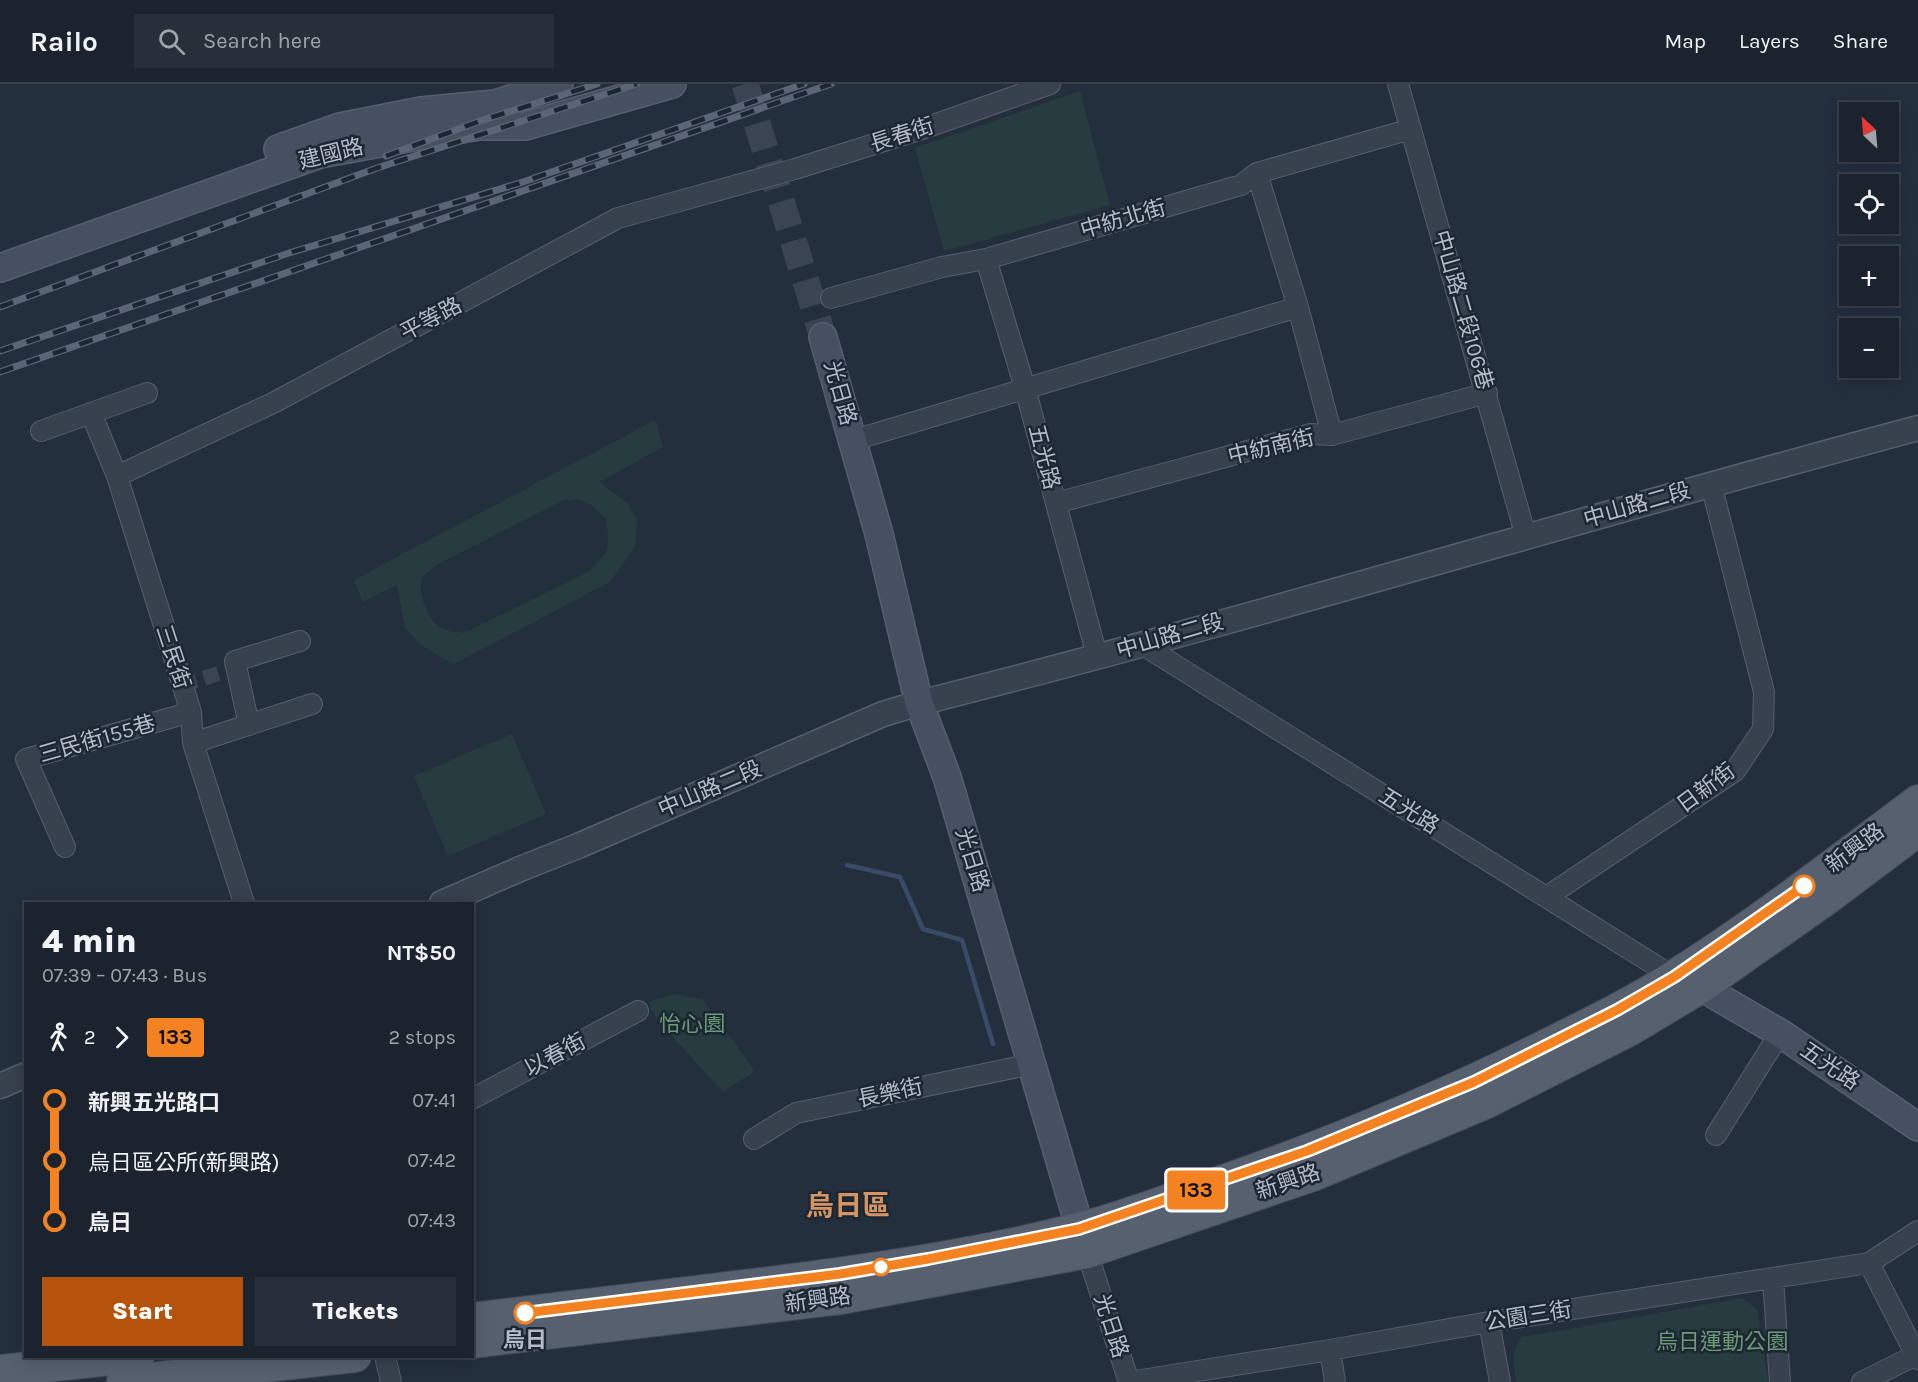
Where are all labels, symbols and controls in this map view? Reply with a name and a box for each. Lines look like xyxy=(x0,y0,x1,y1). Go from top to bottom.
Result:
search box xyxy=(134,14,554,68)
text: Railo xyxy=(30,25,98,58)
icon: search xyxy=(155,25,188,58)
text: Search here xyxy=(203,28,321,54)
text: Map xyxy=(1664,29,1706,53)
text: Layers xyxy=(1739,29,1800,53)
text: Share xyxy=(1833,29,1888,53)
north arrow xyxy=(1839,102,1899,162)
map controls xyxy=(1839,102,1899,378)
street label: 長春街 xyxy=(867,112,937,158)
street label: 建國路 xyxy=(296,133,366,175)
button: locate xyxy=(1839,174,1899,234)
street label: 中紡北街 xyxy=(1077,194,1169,244)
street label: 中山路二段106巷 xyxy=(1428,227,1498,393)
button: + xyxy=(1839,246,1899,306)
street label: 平等路 xyxy=(396,292,466,346)
button: − xyxy=(1839,318,1899,378)
street label: 光日路 xyxy=(818,358,862,428)
street label: 五光路 xyxy=(1023,422,1065,492)
street label: 中紡南街 xyxy=(1225,424,1317,470)
street label: 中山路二段 xyxy=(1581,477,1693,533)
street label: 中山路二段 xyxy=(1114,608,1226,664)
street label: 三民街 xyxy=(150,622,196,692)
street label: 三民街155巷 xyxy=(36,710,158,768)
street label: 中山路二段 xyxy=(654,756,766,822)
street label: 日新街 xyxy=(1672,758,1740,818)
street label: 五光路 xyxy=(1374,782,1444,840)
street label: 新興路 xyxy=(1821,818,1889,878)
street label: 光日路 xyxy=(950,825,994,895)
unlabelled marker xyxy=(1793,875,1815,897)
text: 4 min xyxy=(42,922,137,960)
text: NT$50 xyxy=(387,940,456,966)
text: 07:39 – 07:43 · Bus xyxy=(42,964,207,987)
park label: 怡心園 xyxy=(659,1011,725,1037)
icon: walk xyxy=(42,1021,75,1054)
icon: forward xyxy=(105,1021,138,1054)
text: 133 xyxy=(159,1025,192,1049)
text: 2 xyxy=(84,1026,96,1049)
text: 2 stops xyxy=(389,1026,456,1049)
street label: 以春街 xyxy=(520,1028,590,1082)
street label: 五光路 xyxy=(1795,1037,1865,1095)
street label: 長樂街 xyxy=(855,1073,925,1113)
text: 07:41 xyxy=(412,1089,456,1112)
text: 新興五光路口 xyxy=(88,1090,220,1116)
text: 07:42 xyxy=(407,1149,456,1172)
text: 烏日區公所(新興路) xyxy=(88,1150,280,1176)
street label: 新興路 xyxy=(1253,1159,1323,1205)
line badge: 133 xyxy=(1162,1170,1230,1210)
text: 133 xyxy=(1179,1178,1213,1202)
district label: 烏日區 xyxy=(806,1189,890,1222)
text: 07:43 xyxy=(407,1209,456,1232)
text: 烏日 xyxy=(88,1210,132,1236)
unlabelled marker xyxy=(872,1258,890,1276)
button: Start xyxy=(42,1277,243,1346)
button: Tickets xyxy=(255,1277,456,1346)
street label: 新興路 xyxy=(784,1283,852,1317)
street label: 光日路 xyxy=(1088,1291,1134,1361)
street label: 公園三街 xyxy=(1483,1296,1573,1336)
marker: 烏日 xyxy=(514,1302,536,1324)
place label: 烏日 xyxy=(503,1327,547,1353)
park label: 烏日運動公園 xyxy=(1656,1329,1788,1355)

